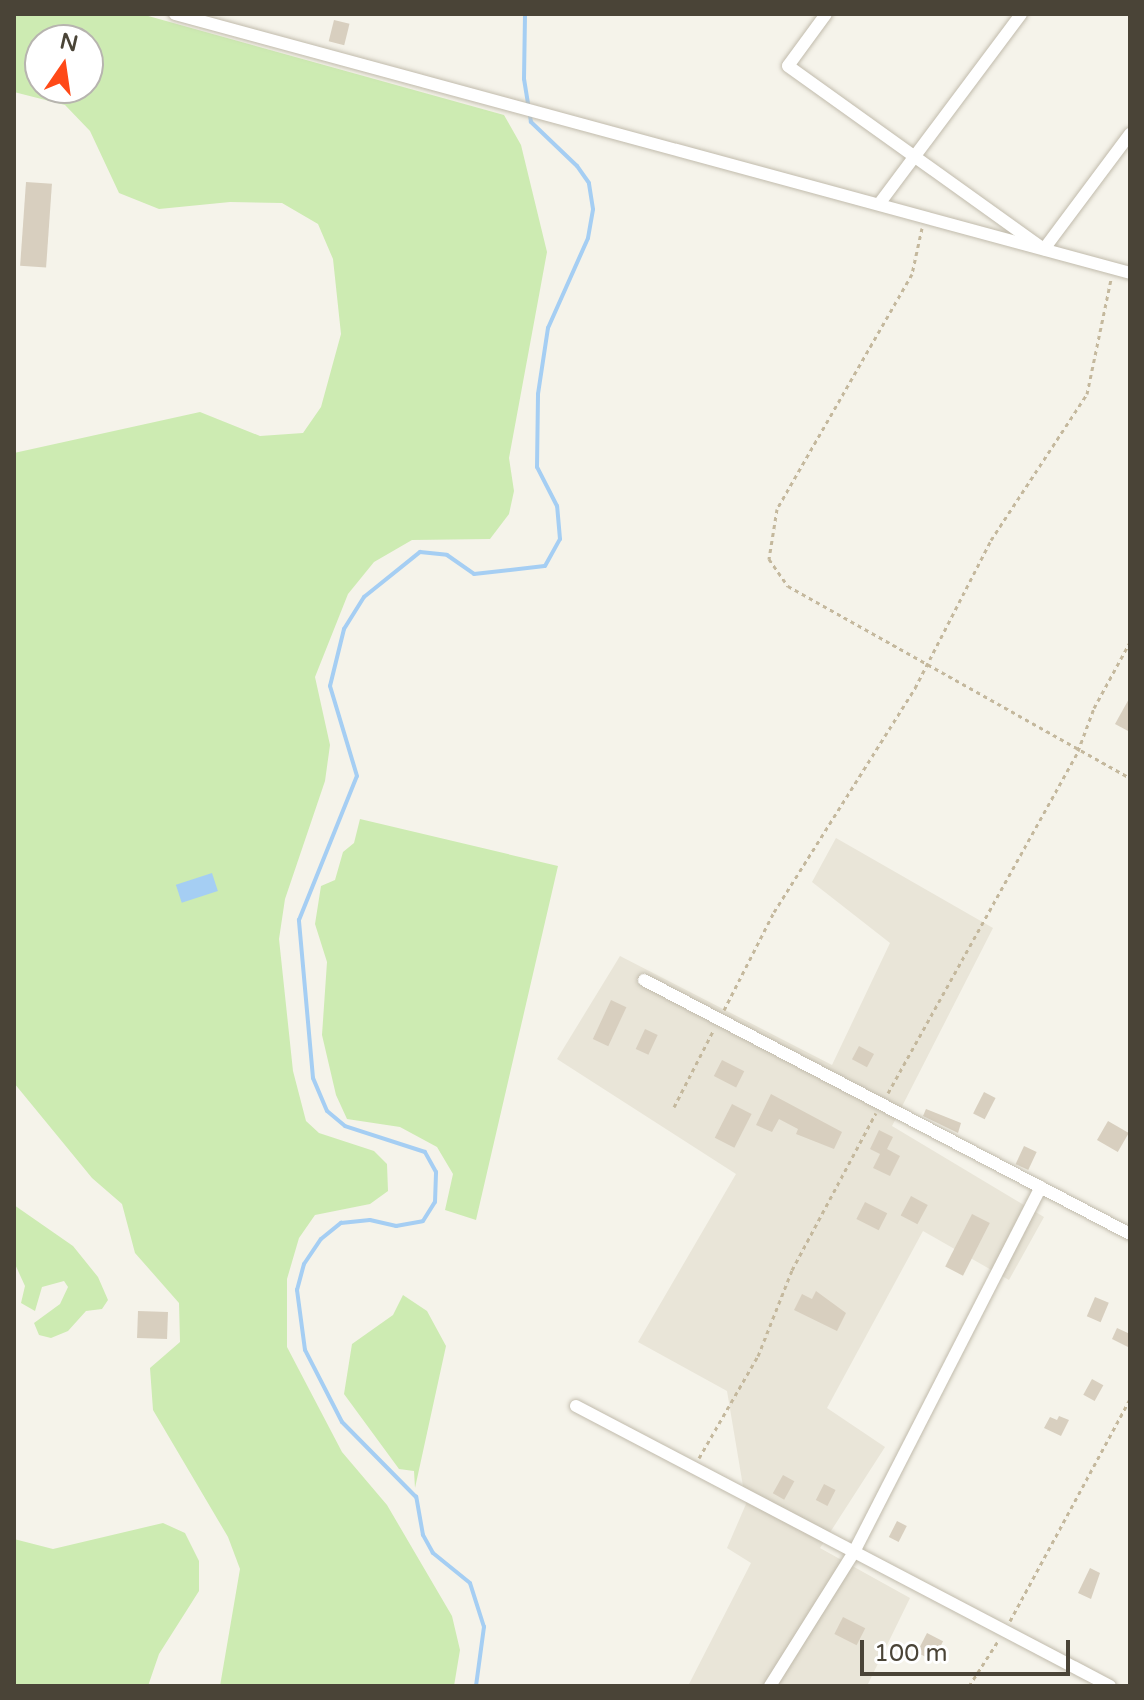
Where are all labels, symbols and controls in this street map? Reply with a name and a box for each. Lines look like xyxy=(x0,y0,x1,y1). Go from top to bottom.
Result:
north arrow xyxy=(24,24,104,104)
text: N xyxy=(57,28,80,57)
scale bar xyxy=(864,1624,1074,1674)
text: 100 m xyxy=(874,1639,948,1668)

